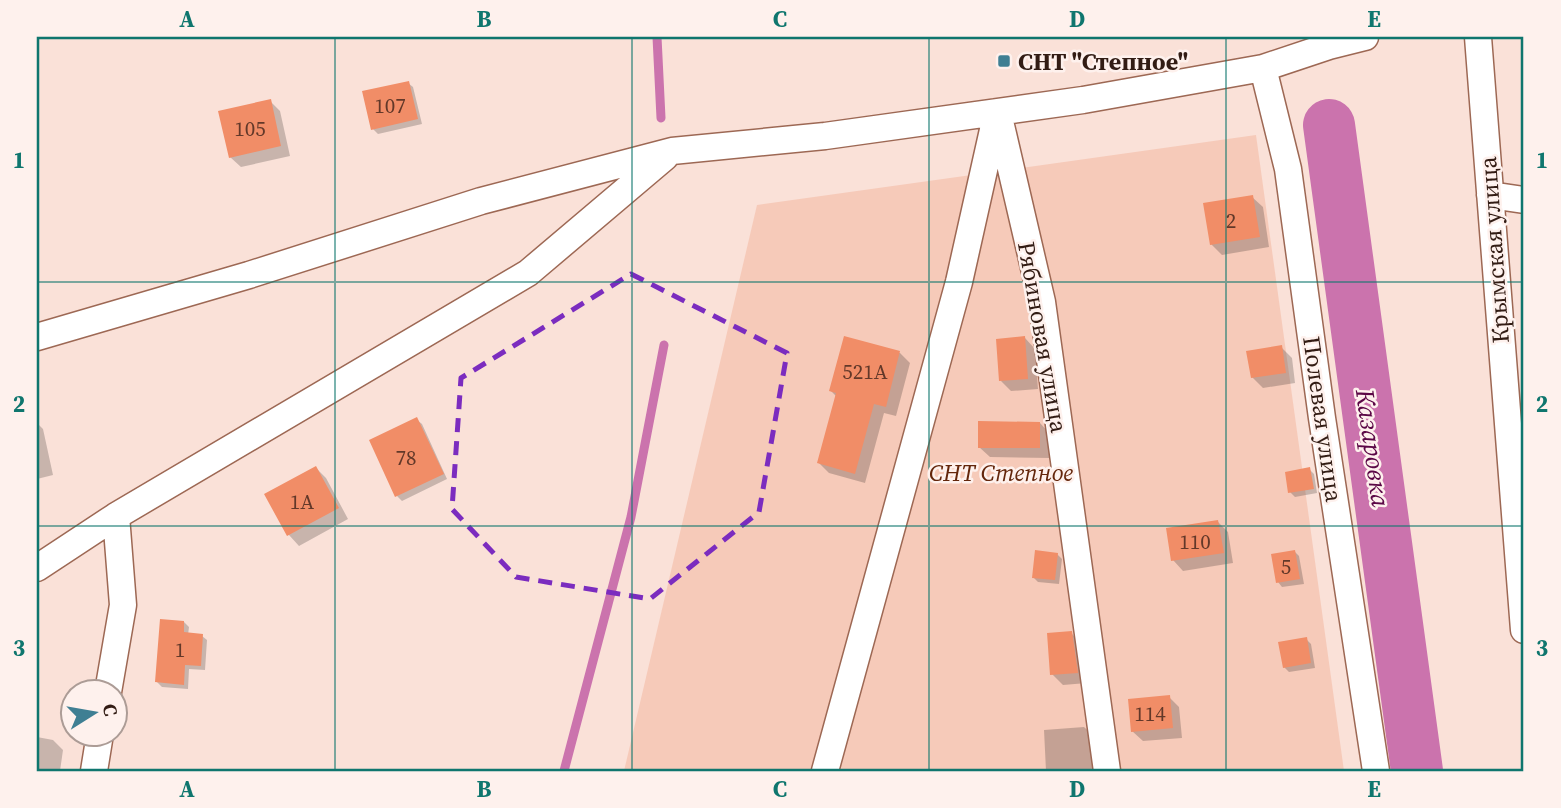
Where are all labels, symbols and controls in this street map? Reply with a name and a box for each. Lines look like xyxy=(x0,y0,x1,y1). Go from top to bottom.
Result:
text: A xyxy=(179,3,195,35)
text: B xyxy=(477,3,492,35)
text: C xyxy=(773,3,787,35)
text: D xyxy=(1069,3,1085,35)
text: E xyxy=(1367,3,1381,35)
place label: СНТ "Степное" xyxy=(1018,45,1188,78)
marker: СНТ "Степное" xyxy=(996,53,1012,69)
house number: 107 xyxy=(374,91,406,120)
house number: 105 xyxy=(234,114,266,143)
text: 1 xyxy=(13,144,25,176)
text: 1 xyxy=(1536,144,1548,176)
street label: Крымская улица xyxy=(1471,155,1517,345)
house number: 2 xyxy=(1226,206,1236,235)
street label: Рябиновая улица xyxy=(1010,239,1076,436)
street label: Полевая улица xyxy=(1295,334,1351,505)
house number: 521А xyxy=(842,357,888,386)
water label: Казаровка xyxy=(1347,386,1399,510)
text: 2 xyxy=(13,388,25,420)
text: 2 xyxy=(1536,388,1548,420)
house number: 78 xyxy=(396,443,417,472)
park label: СНТ Степное xyxy=(929,456,1073,489)
house number: 1А xyxy=(290,487,314,516)
house number: 110 xyxy=(1179,527,1211,556)
house number: 5 xyxy=(1281,552,1291,581)
text: 3 xyxy=(13,632,25,664)
text: 3 xyxy=(1536,632,1548,664)
house number: 1 xyxy=(175,635,185,664)
north arrow xyxy=(60,678,130,748)
house number: 114 xyxy=(1134,699,1166,728)
text: С xyxy=(97,701,125,718)
text: A xyxy=(179,773,195,805)
text: B xyxy=(477,773,492,805)
text: C xyxy=(773,773,787,805)
text: D xyxy=(1069,773,1085,805)
text: E xyxy=(1367,773,1381,805)

